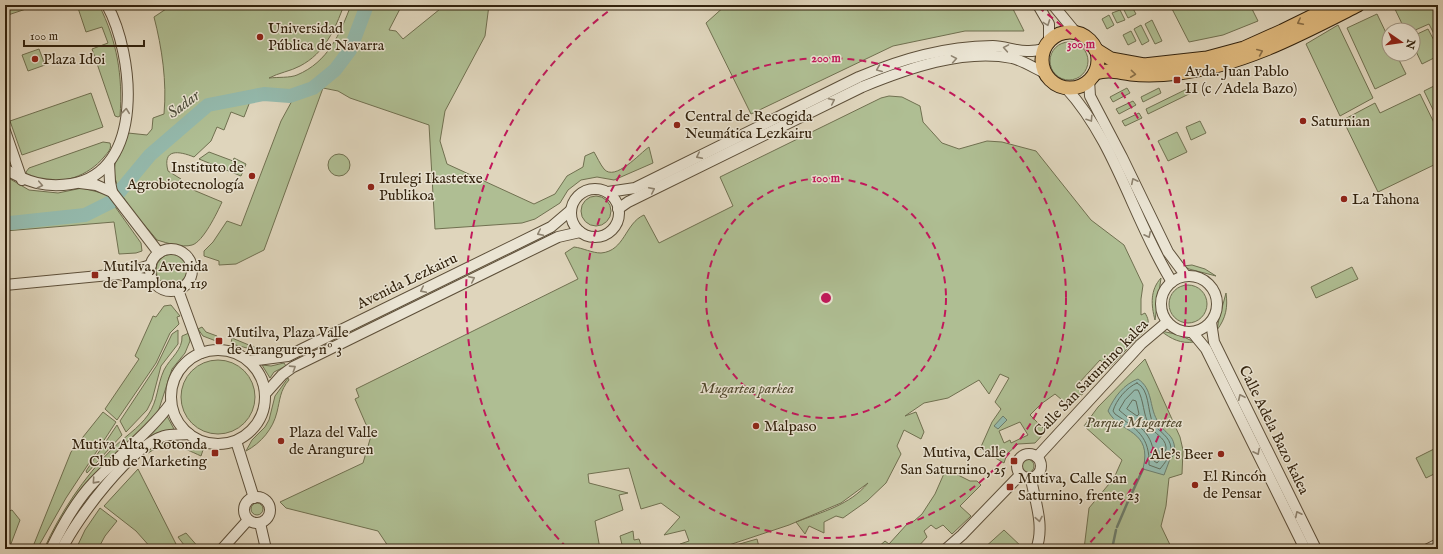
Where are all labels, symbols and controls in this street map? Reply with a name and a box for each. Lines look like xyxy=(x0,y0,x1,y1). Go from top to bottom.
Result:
one-way arrow xyxy=(1297,18,1304,25)
place label: Universidad Pública de Navarra xyxy=(268,19,385,55)
one-way arrow xyxy=(1042,19,1051,26)
scale bar xyxy=(24,22,144,48)
north arrow xyxy=(1381,22,1421,62)
text: 100 m xyxy=(30,29,58,44)
marker: Universidad Pública de Navarra xyxy=(255,32,265,42)
text: 300 m xyxy=(1067,37,1096,52)
text: N xyxy=(1402,37,1418,51)
one-way arrow xyxy=(1003,44,1009,53)
one-way arrow xyxy=(1255,49,1263,57)
place label: Plaza Idoi xyxy=(43,50,105,69)
text: 200 m xyxy=(811,51,841,66)
marker: Plaza Idoi xyxy=(30,54,40,64)
one-way arrow xyxy=(951,55,957,63)
place label: Avda. Juan Pablo II (c / Adela Bazo) xyxy=(1184,62,1297,98)
one-way arrow xyxy=(876,64,883,72)
one-way arrow xyxy=(1130,69,1136,78)
marker: Avda. Juan Pablo II (c / Adela Bazo) xyxy=(1172,75,1182,85)
water label: Sadar xyxy=(164,85,205,124)
one-way arrow xyxy=(827,98,835,106)
place label: Central de Recogida Neumática Lezkairu xyxy=(685,107,813,143)
one-way arrow xyxy=(122,108,131,114)
place label: Saturnian xyxy=(1311,112,1370,131)
one-way arrow xyxy=(1085,115,1093,122)
marker: Saturnian xyxy=(1298,116,1308,126)
marker: Central de Recogida Neumática Lezkairu xyxy=(672,120,682,130)
one-way arrow xyxy=(696,151,704,159)
place label: Instituto de Agrobiotecnología xyxy=(126,158,245,194)
place label: Irulegi Ikastetxe Publikoa xyxy=(379,169,483,205)
marker: Instituto de Agrobiotecnología xyxy=(247,171,257,181)
text: 100 m xyxy=(812,171,841,186)
one-way arrow xyxy=(1131,178,1139,185)
one-way arrow xyxy=(37,180,43,188)
marker: Irulegi Ikastetxe Publikoa xyxy=(366,182,376,192)
one-way arrow xyxy=(648,187,656,195)
place label: La Tahona xyxy=(1352,190,1420,209)
marker: La Tahona xyxy=(1339,194,1349,204)
one-way arrow xyxy=(536,228,544,236)
one-way arrow xyxy=(1143,231,1151,239)
street label: Avenida Lezkairu xyxy=(353,248,461,314)
place label: Mutilva, Avenida de Pamplona, 119 xyxy=(103,257,209,293)
marker: Mutilva, Avenida de Pamplona, 119 xyxy=(90,270,100,280)
one-way arrow xyxy=(468,276,476,284)
one-way arrow xyxy=(420,285,427,293)
centre of rings xyxy=(819,291,833,305)
street label: Calle San Saturnino kalea xyxy=(1030,315,1153,441)
place label: Mutilva, Plaza Valle de Aranguren, nº 3 xyxy=(227,323,349,359)
marker: Mutilva, Plaza Valle de Aranguren, nº 3 xyxy=(214,336,224,346)
street label: Calle Adela Bazo kalea xyxy=(1235,362,1314,498)
one-way arrow xyxy=(289,365,296,372)
park label: Mugartea parkea xyxy=(700,379,794,399)
one-way arrow xyxy=(1238,394,1246,402)
park label: Parque Mugartea xyxy=(1086,413,1183,433)
place label: Malpaso xyxy=(764,417,817,436)
marker: Malpaso xyxy=(751,421,761,431)
place label: Plaza del Valle de Aranguren xyxy=(289,423,378,459)
place label: Mutiva Alta, Rotonda Club de Marketing xyxy=(71,435,208,471)
marker: Plaza del Valle de Aranguren xyxy=(276,436,286,446)
place label: Mutiva, Calle San Saturnino, 25 xyxy=(900,443,1007,479)
place label: Ale's Beer xyxy=(1149,445,1213,464)
marker: Mutiva Alta, Rotonda Club de Marketing xyxy=(210,448,220,458)
one-way arrow xyxy=(1252,448,1260,455)
marker: Ale's Beer xyxy=(1216,449,1226,459)
marker: Mutiva, Calle San Saturnino, 25 xyxy=(1009,456,1019,466)
place label: El Rincón de Pensar xyxy=(1203,467,1267,503)
place label: Mutiva, Calle San Saturnino, frente 23 xyxy=(1018,469,1140,505)
one-way arrow xyxy=(93,476,100,484)
marker: El Rincón de Pensar xyxy=(1190,480,1200,490)
marker: Mutiva, Calle San Saturnino, frente 23 xyxy=(1005,482,1015,492)
one-way arrow xyxy=(1295,511,1303,518)
one-way arrow xyxy=(1034,516,1043,522)

